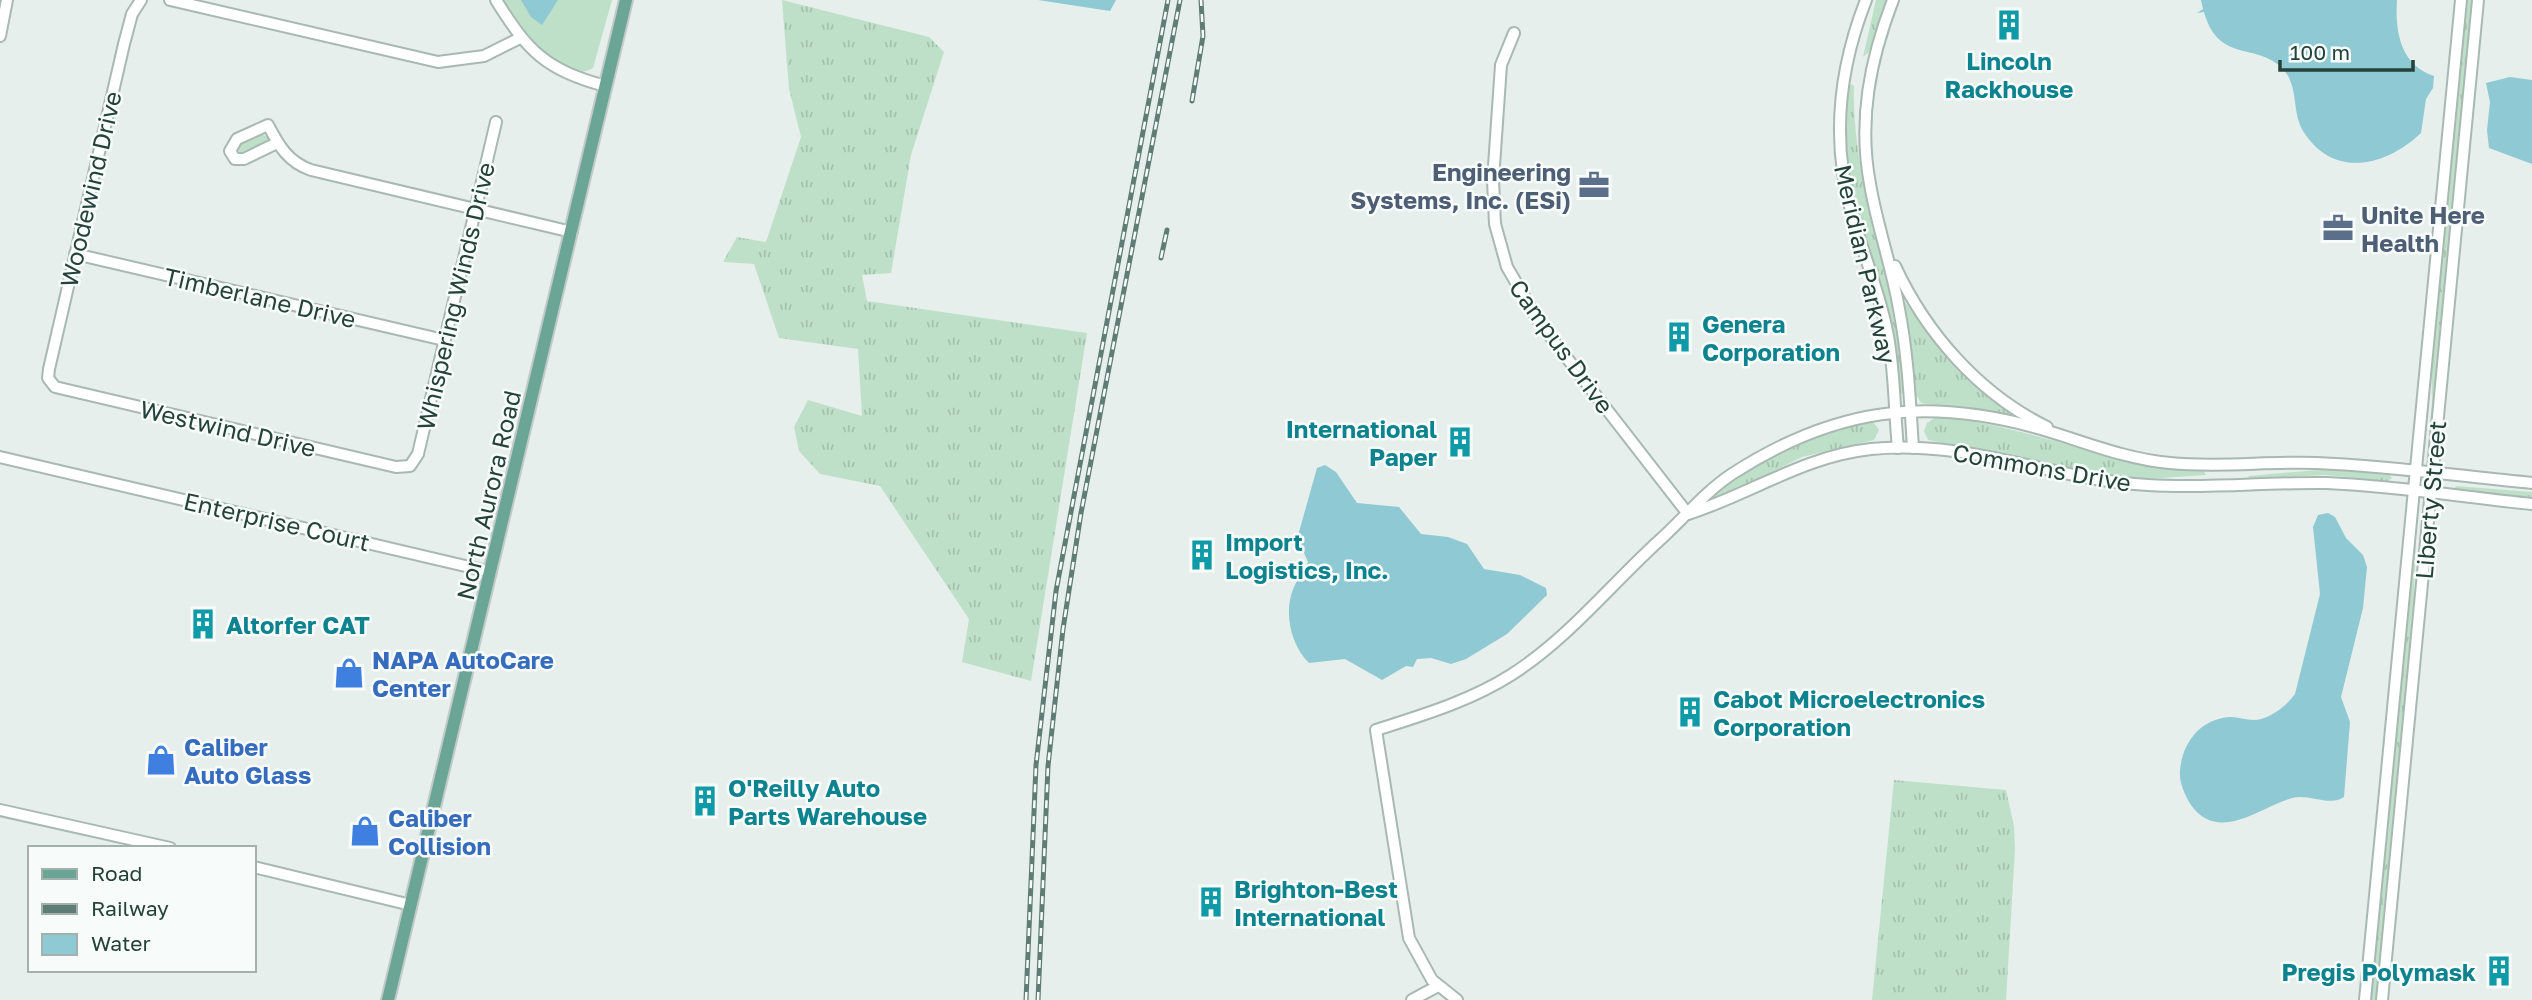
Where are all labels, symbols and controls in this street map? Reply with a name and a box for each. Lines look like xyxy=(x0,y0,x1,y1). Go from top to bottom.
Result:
building icon: Lincoln Rackhouse xyxy=(1992,8,2026,42)
scale bar xyxy=(2280,28,2413,72)
text: 100 m xyxy=(2290,39,2350,65)
place label: Lincoln Rackhouse xyxy=(1945,46,2073,103)
street label: Woodewind Drive xyxy=(53,88,127,290)
place label: Engineering Systems, Inc. (ESi) xyxy=(1350,157,1571,214)
street label: Whispering Winds Drive xyxy=(410,159,500,433)
street label: Meridian Parkway xyxy=(1829,162,1903,366)
office icon: Engineering Systems, Inc. (ESi) xyxy=(1577,168,1611,202)
place label: Unite Here Health xyxy=(2361,200,2485,257)
office icon: Unite Here Health xyxy=(2321,211,2355,245)
street label: Timberlane Drive xyxy=(161,261,359,333)
street label: Campus Drive xyxy=(1504,273,1620,419)
place label: Genera Corporation xyxy=(1702,309,1840,366)
building icon: Genera Corporation xyxy=(1662,320,1696,354)
street label: North Aurora Road xyxy=(450,387,526,603)
street label: Westwind Drive xyxy=(137,394,319,462)
place label: International Paper xyxy=(1286,414,1437,471)
street label: Liberty Street xyxy=(2409,419,2451,581)
building icon: International Paper xyxy=(1443,425,1477,459)
street label: Commons Drive xyxy=(1951,437,2133,497)
street label: Enterprise Court xyxy=(181,486,373,556)
place label: Import Logistics, Inc. xyxy=(1225,527,1389,584)
building icon: Import Logistics, Inc. xyxy=(1185,538,1219,572)
building icon: Altorfer CAT xyxy=(186,607,220,641)
place label: Altorfer CAT xyxy=(226,610,370,639)
place label: NAPA AutoCare Center xyxy=(372,645,554,702)
shop icon: NAPA AutoCare Center xyxy=(332,656,366,690)
place label: Cabot Microelectronics Corporation xyxy=(1713,684,1985,741)
building icon: Cabot Microelectronics Corporation xyxy=(1673,695,1707,729)
place label: Caliber Auto Glass xyxy=(184,732,311,789)
shop icon: Caliber Auto Glass xyxy=(144,743,178,777)
place label: O'Reilly Auto Parts Warehouse xyxy=(728,773,927,830)
building icon: O'Reilly Auto Parts Warehouse xyxy=(688,784,722,818)
place label: Caliber Collision xyxy=(388,803,491,860)
shop icon: Caliber Collision xyxy=(348,814,382,848)
legend xyxy=(28,846,256,972)
text: Road xyxy=(91,860,142,886)
place label: Brighton-Best International xyxy=(1234,874,1398,931)
building icon: Brighton-Best International xyxy=(1194,885,1228,919)
text: Railway xyxy=(91,895,169,921)
text: Water xyxy=(91,930,151,956)
building icon: Pregis Polymask xyxy=(2482,954,2516,988)
place label: Pregis Polymask xyxy=(2281,957,2476,986)

